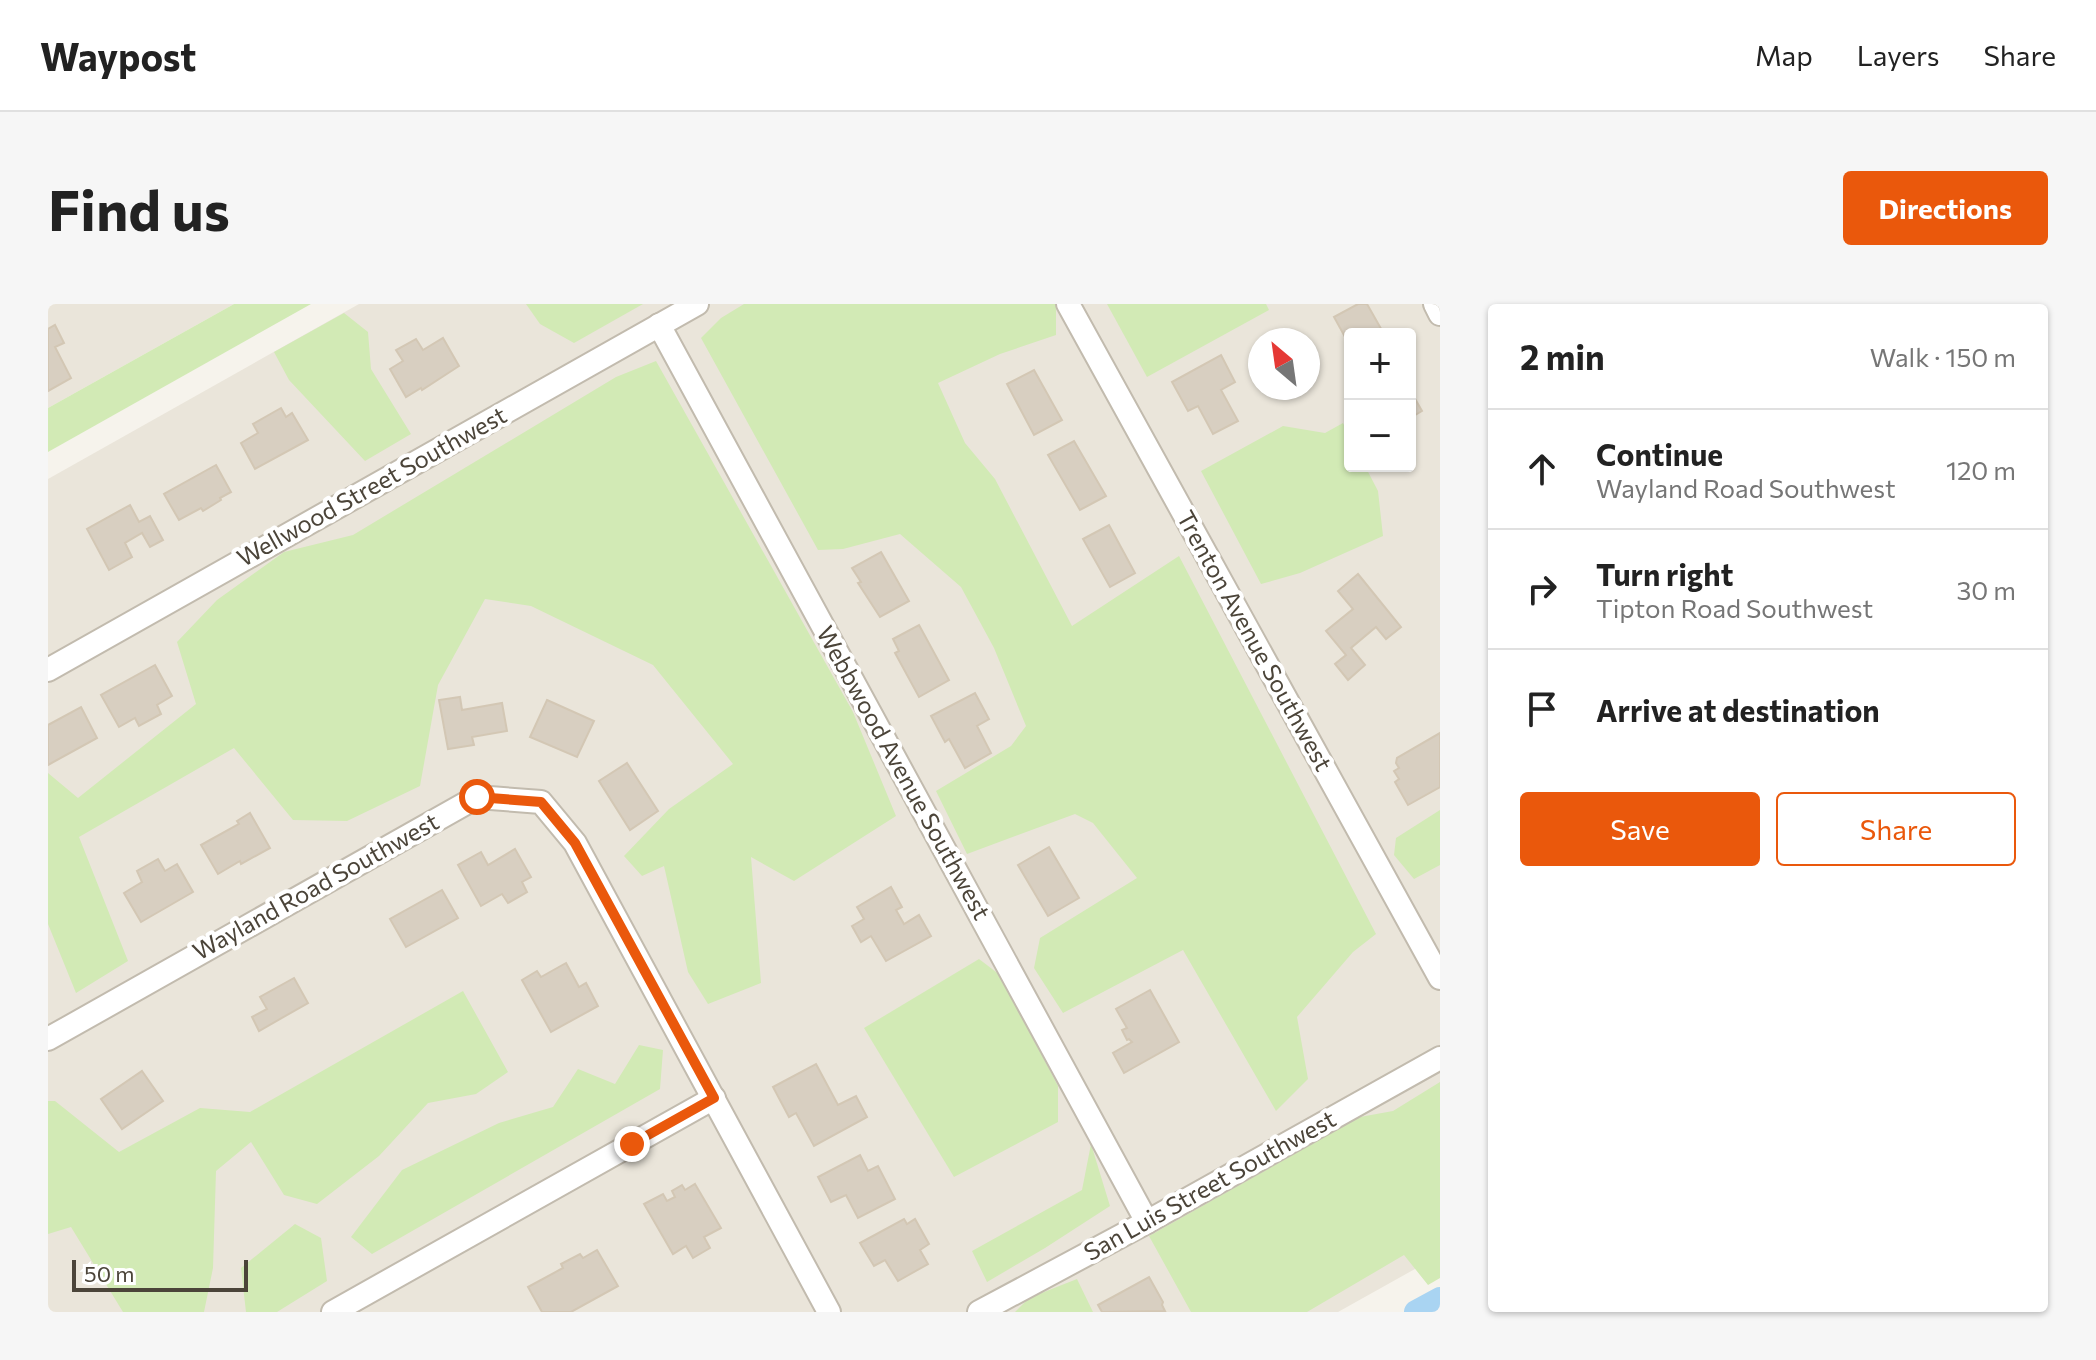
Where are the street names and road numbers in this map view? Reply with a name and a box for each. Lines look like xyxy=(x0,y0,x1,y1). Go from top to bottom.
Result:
street label: Wellwood Street Southwest xyxy=(232,399,511,572)
street label: Trenton Avenue Southwest xyxy=(1172,505,1339,776)
street label: Webbwood Avenue Southwest xyxy=(811,620,997,924)
street label: Wayland Road Southwest xyxy=(187,806,443,965)
street label: San Luis Street Southwest xyxy=(1078,1103,1340,1266)

